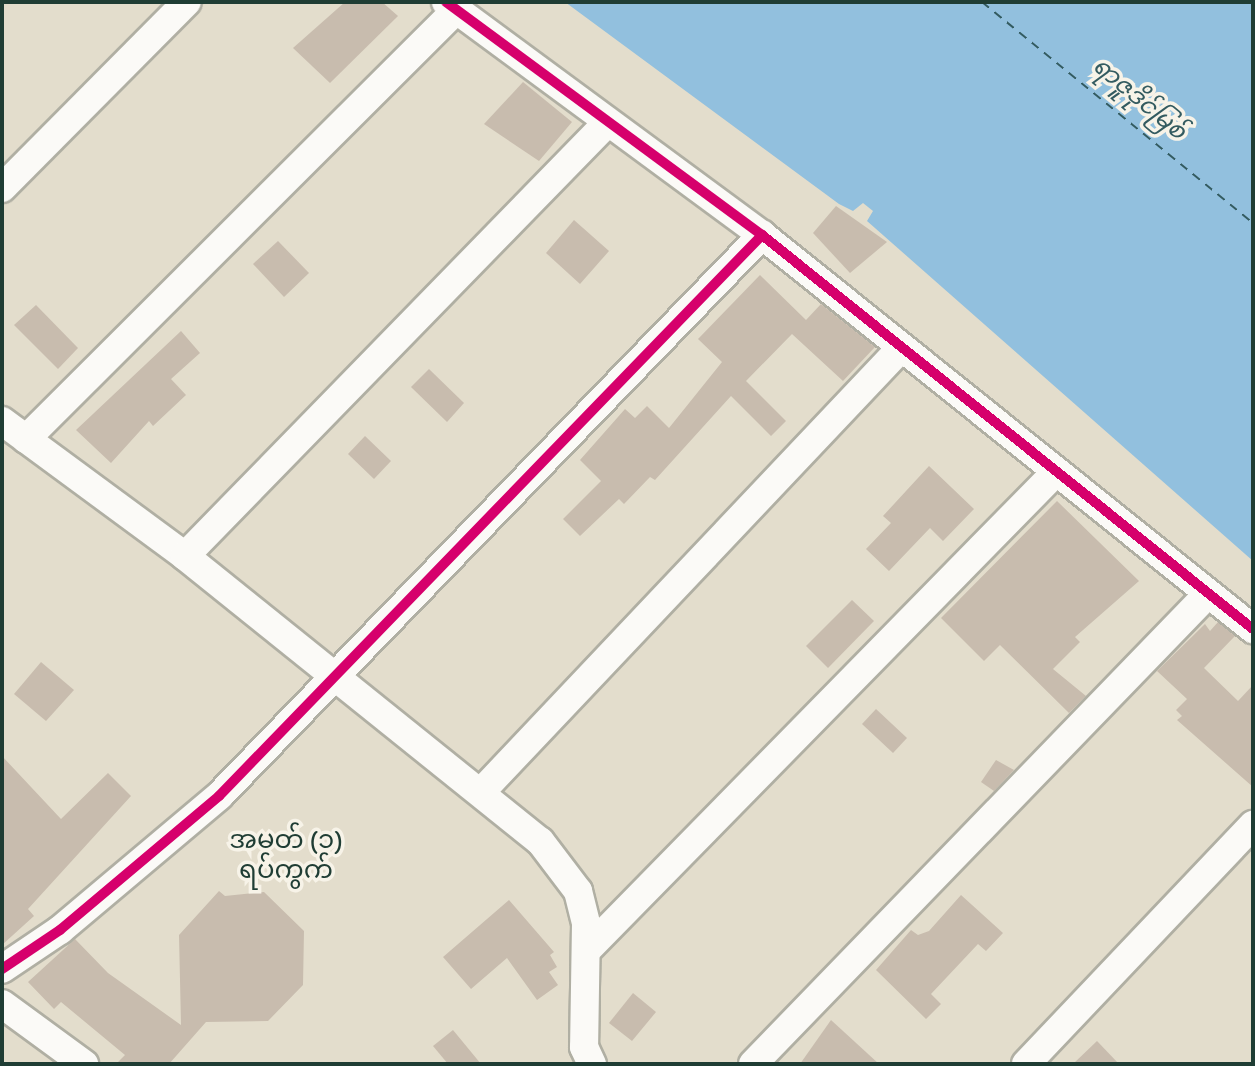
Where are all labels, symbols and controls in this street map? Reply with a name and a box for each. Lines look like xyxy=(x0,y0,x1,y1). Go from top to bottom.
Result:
water label: ရာဇူဒိုင်မြစ် xyxy=(1088,51,1192,145)
district label: အမှတ် (၁) ရပ်ကွက် xyxy=(229,824,343,886)

